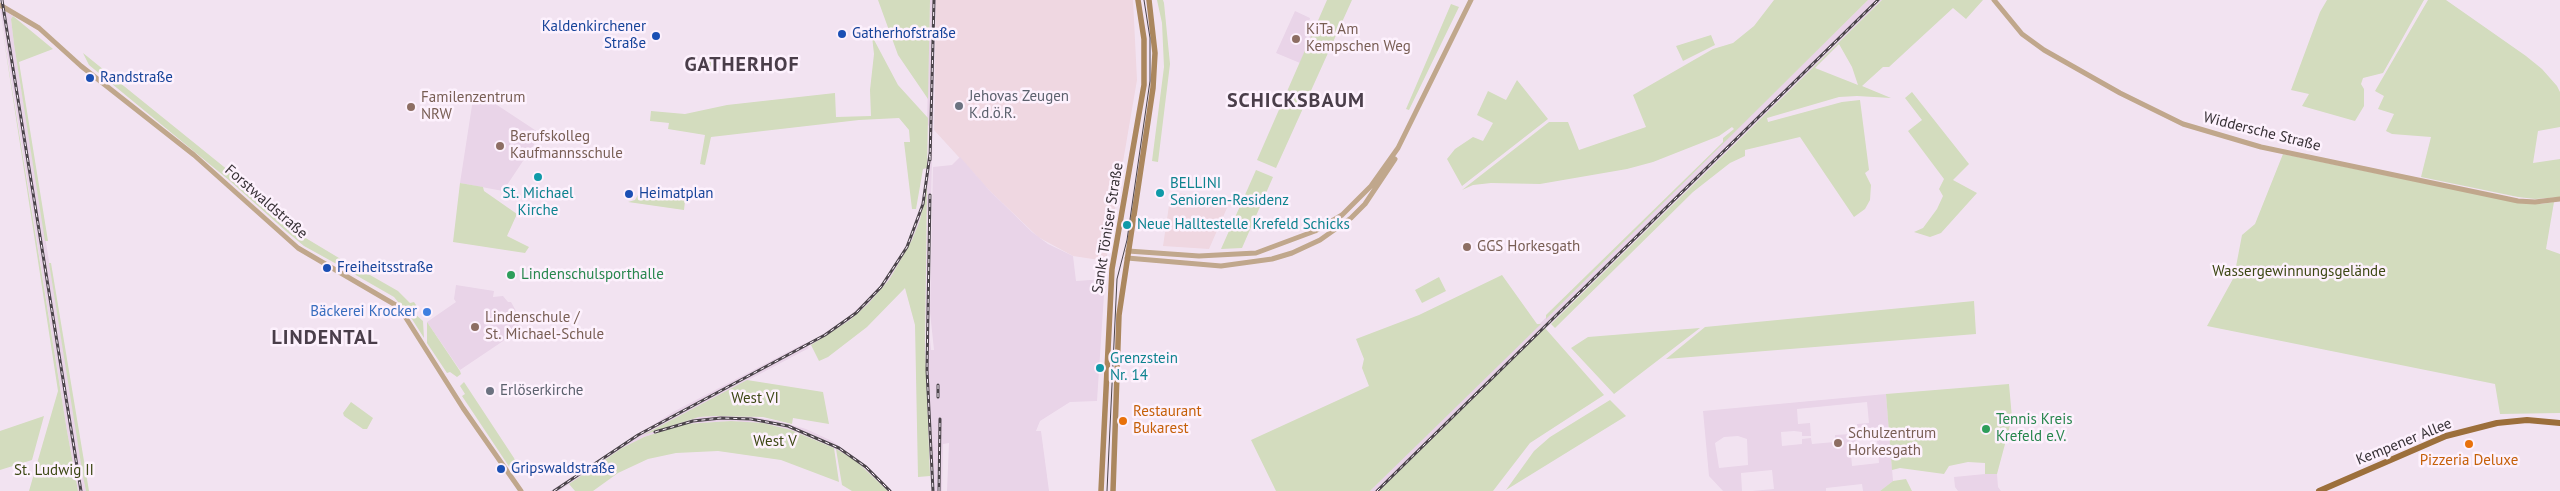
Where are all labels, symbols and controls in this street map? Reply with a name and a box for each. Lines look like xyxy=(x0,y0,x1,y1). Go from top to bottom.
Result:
place label: Kaldenkirchener Straße xyxy=(542,18,646,53)
place label: KiTa Am Kempschen Weg xyxy=(1306,21,1411,56)
place label: Gatherhofstraße xyxy=(852,25,956,43)
marker: Gatherhofstraße xyxy=(836,28,848,40)
marker: Kaldenkirchener Straße xyxy=(650,30,662,42)
marker: KiTa Am Kempschen Weg xyxy=(1290,33,1302,45)
district label: GATHERHOF xyxy=(683,53,801,77)
place label: Randstraße xyxy=(100,69,173,87)
marker: Randstraße xyxy=(84,72,96,84)
place label: Jehovas Zeugen K.d.ö.R. xyxy=(969,88,1069,123)
place label: Familenzentrum NRW xyxy=(421,89,525,124)
district label: SCHICKSBAUM xyxy=(1226,89,1366,113)
marker: Jehovas Zeugen K.d.ö.R. xyxy=(953,100,965,112)
marker: Familenzentrum NRW xyxy=(405,101,417,113)
street label: Widdersche Straße xyxy=(2201,109,2323,155)
place label: Berufskolleg Kaufmannsschule xyxy=(510,128,623,163)
marker: Berufskolleg Kaufmannsschule xyxy=(494,140,506,152)
street label: Forstwaldstraße xyxy=(221,161,311,243)
street label: Sankt Töniser Straße xyxy=(1089,161,1127,295)
marker: St. Michael Kirche xyxy=(532,171,544,183)
place label: BELLINI Senioren-Residenz xyxy=(1170,175,1289,210)
place label: St. Michael Kirche xyxy=(503,185,573,220)
place label: Heimatplan xyxy=(639,185,714,203)
marker: BELLINI Senioren-Residenz xyxy=(1154,187,1166,199)
marker: Heimatplan xyxy=(623,188,635,200)
place label: Neue Halltestelle Krefeld Schicks xyxy=(1137,216,1350,234)
marker: Neue Halltestelle Krefeld Schicks xyxy=(1121,219,1133,231)
place label: GGS Horkesgath xyxy=(1477,238,1580,256)
marker: GGS Horkesgath xyxy=(1461,241,1473,253)
place label: Freiheitsstraße xyxy=(337,259,433,277)
marker: Freiheitsstraße xyxy=(321,262,333,274)
park label: Wassergewinnungsgelände xyxy=(2212,263,2386,281)
place label: Lindenschulsporthalle xyxy=(521,266,664,284)
marker: Lindenschulsporthalle xyxy=(505,269,517,281)
place label: Bäckerei Krocker xyxy=(310,303,417,321)
marker: Bäckerei Krocker xyxy=(421,306,433,318)
place label: Lindenschule / St. Michael-Schule xyxy=(485,309,604,344)
marker: Lindenschule / St. Michael-Schule xyxy=(469,321,481,333)
district label: LINDENTAL xyxy=(270,326,380,350)
place label: Grenzstein Nr. 14 xyxy=(1110,350,1178,385)
marker: Grenzstein Nr. 14 xyxy=(1094,362,1106,374)
place label: Erlöserkirche xyxy=(500,382,583,400)
marker: Erlöserkirche xyxy=(484,385,496,397)
park label: West VI xyxy=(731,390,779,408)
place label: Restaurant Bukarest xyxy=(1133,403,1202,438)
place label: Tennis Kreis Krefeld e.V. xyxy=(1996,411,2073,446)
marker: Restaurant Bukarest xyxy=(1117,415,1129,427)
street label: Kempener Allee xyxy=(2354,415,2454,469)
marker: Tennis Kreis Krefeld e.V. xyxy=(1980,423,1992,435)
place label: Schulzentrum Horkesgath xyxy=(1848,425,1936,460)
park label: West V xyxy=(753,433,797,451)
marker: Schulzentrum Horkesgath xyxy=(1832,437,1844,449)
marker: Pizzeria Deluxe xyxy=(2463,438,2475,450)
place label: Pizzeria Deluxe xyxy=(2420,452,2518,470)
place label: Gripswaldstraße xyxy=(511,460,615,478)
park label: St. Ludwig II xyxy=(14,462,94,480)
marker: Gripswaldstraße xyxy=(495,463,507,475)

